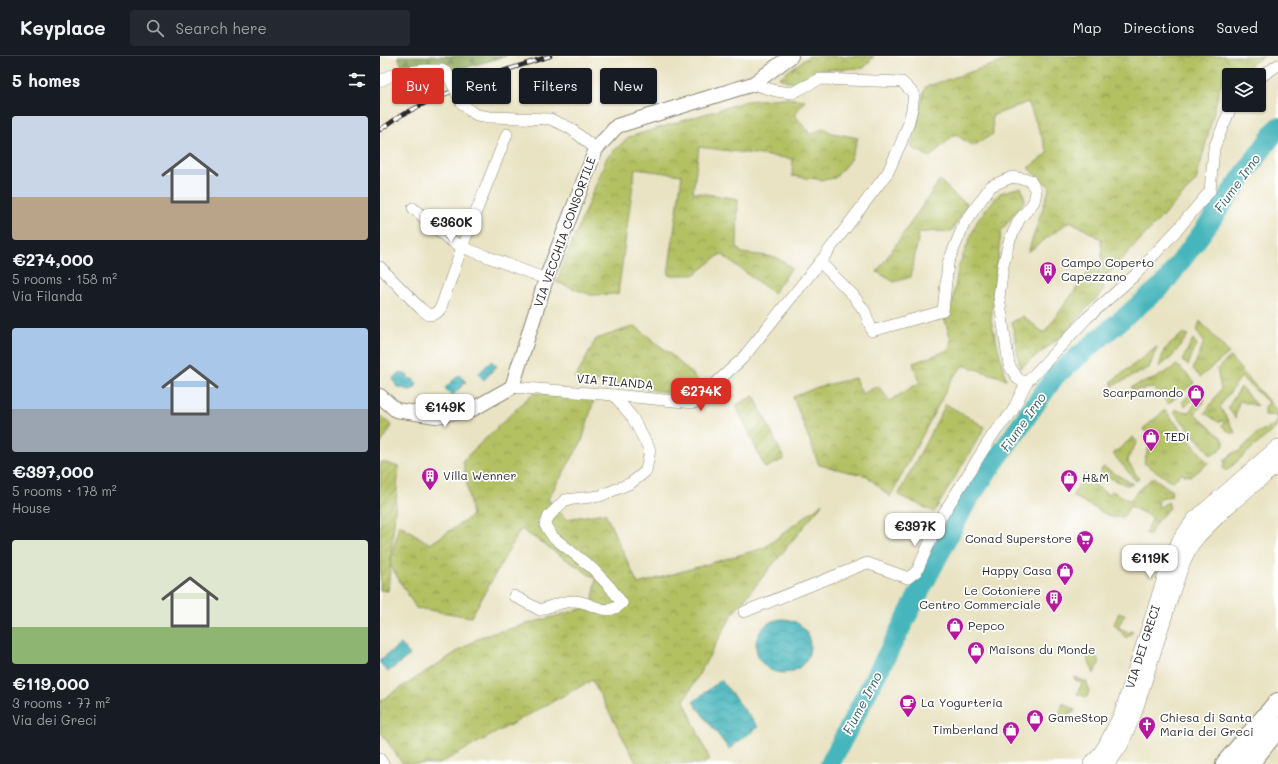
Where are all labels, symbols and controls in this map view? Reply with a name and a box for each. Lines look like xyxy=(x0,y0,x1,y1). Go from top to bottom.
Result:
search box xyxy=(130,10,410,46)
text: Keyplace xyxy=(20,15,106,40)
icon: search xyxy=(144,17,166,39)
text: Search here xyxy=(176,18,267,38)
text: Map xyxy=(1073,18,1101,37)
text: Directions xyxy=(1123,18,1194,37)
text: Saved xyxy=(1216,18,1258,37)
chip: Buy xyxy=(392,68,444,104)
chip: Rent xyxy=(452,68,511,104)
chip: Filters xyxy=(519,68,592,104)
chip: New xyxy=(600,68,657,104)
map controls xyxy=(1222,68,1266,112)
button: layers xyxy=(1222,68,1266,112)
text: 5 homes xyxy=(12,69,80,91)
icon: filters xyxy=(346,69,368,91)
icon: home xyxy=(154,142,226,214)
water label: Fiume Irno xyxy=(1210,150,1264,215)
street label: VIA VECCHIA CONSORTILE xyxy=(529,154,599,309)
pin: €360K xyxy=(423,209,479,243)
text: €360K xyxy=(429,213,473,230)
text: €274,000 xyxy=(12,248,94,270)
place label: Campo Coperto Capezzano xyxy=(1061,254,1154,284)
building icon: Campo Coperto Capezzano xyxy=(1038,260,1058,285)
text: 5 rooms · 158 m² xyxy=(12,270,117,287)
text: Via Filanda xyxy=(12,287,83,304)
icon: home xyxy=(154,354,226,426)
street label: VIA FILANDA xyxy=(576,370,654,392)
pin: €274K xyxy=(673,378,729,412)
text: €274K xyxy=(680,382,722,399)
shop icon: Scarpamondo xyxy=(1186,383,1206,408)
place label: Scarpamondo xyxy=(1103,384,1183,400)
water label: Fiume Irno xyxy=(996,389,1049,454)
pin: €149K xyxy=(417,394,473,428)
text: €149K xyxy=(425,398,465,415)
shop icon: TEDi xyxy=(1141,427,1161,452)
place label: TEDi xyxy=(1164,428,1189,444)
text: €397,000 xyxy=(12,460,94,482)
building icon: Villa Wenner xyxy=(420,466,440,491)
place label: Villa Wenner xyxy=(443,467,516,483)
shop icon: H&M xyxy=(1059,468,1079,493)
place label: H&M xyxy=(1082,469,1109,485)
text: 5 rooms · 178 m² xyxy=(12,482,117,499)
text: House xyxy=(12,499,50,516)
pin: €397K xyxy=(887,513,943,547)
text: €397K xyxy=(894,517,936,534)
supermarket icon: Conad Superstore xyxy=(1075,529,1095,554)
place label: Conad Superstore xyxy=(965,530,1072,546)
pin: €119K xyxy=(1122,545,1178,579)
text: €119K xyxy=(1131,549,1169,566)
shop icon: Happy Casa xyxy=(1055,561,1075,586)
place label: Happy Casa xyxy=(982,562,1052,578)
icon: home xyxy=(154,566,226,638)
place label: Le Cotoniere Centro Commerciale xyxy=(919,582,1041,612)
building icon: Le Cotoniere Centro Commerciale xyxy=(1044,588,1064,613)
street label: VIA DEI GRECI xyxy=(1121,603,1163,690)
shop icon: Pepco xyxy=(945,616,965,641)
place label: Pepco xyxy=(968,617,1004,633)
shop icon: Maisons du Monde xyxy=(966,640,986,665)
place label: Maisons du Monde xyxy=(989,641,1095,657)
water label: Fiume Irno xyxy=(838,668,885,737)
text: €119,000 xyxy=(12,672,89,694)
cafe icon: La Yogurteria xyxy=(898,693,918,718)
text: 3 rooms · 77 m² xyxy=(12,694,110,711)
place label: La Yogurteria xyxy=(921,694,1003,710)
shop icon: GameStop xyxy=(1025,708,1045,733)
place label: GameStop xyxy=(1048,709,1108,725)
place label: Chiesa di Santa Maria dei Greci xyxy=(1160,709,1254,739)
text: Via dei Greci xyxy=(12,711,97,728)
church icon: Chiesa di Santa Maria dei Greci xyxy=(1137,715,1157,740)
shop icon: Timberland xyxy=(1001,720,1021,745)
place label: Timberland xyxy=(932,721,998,737)

